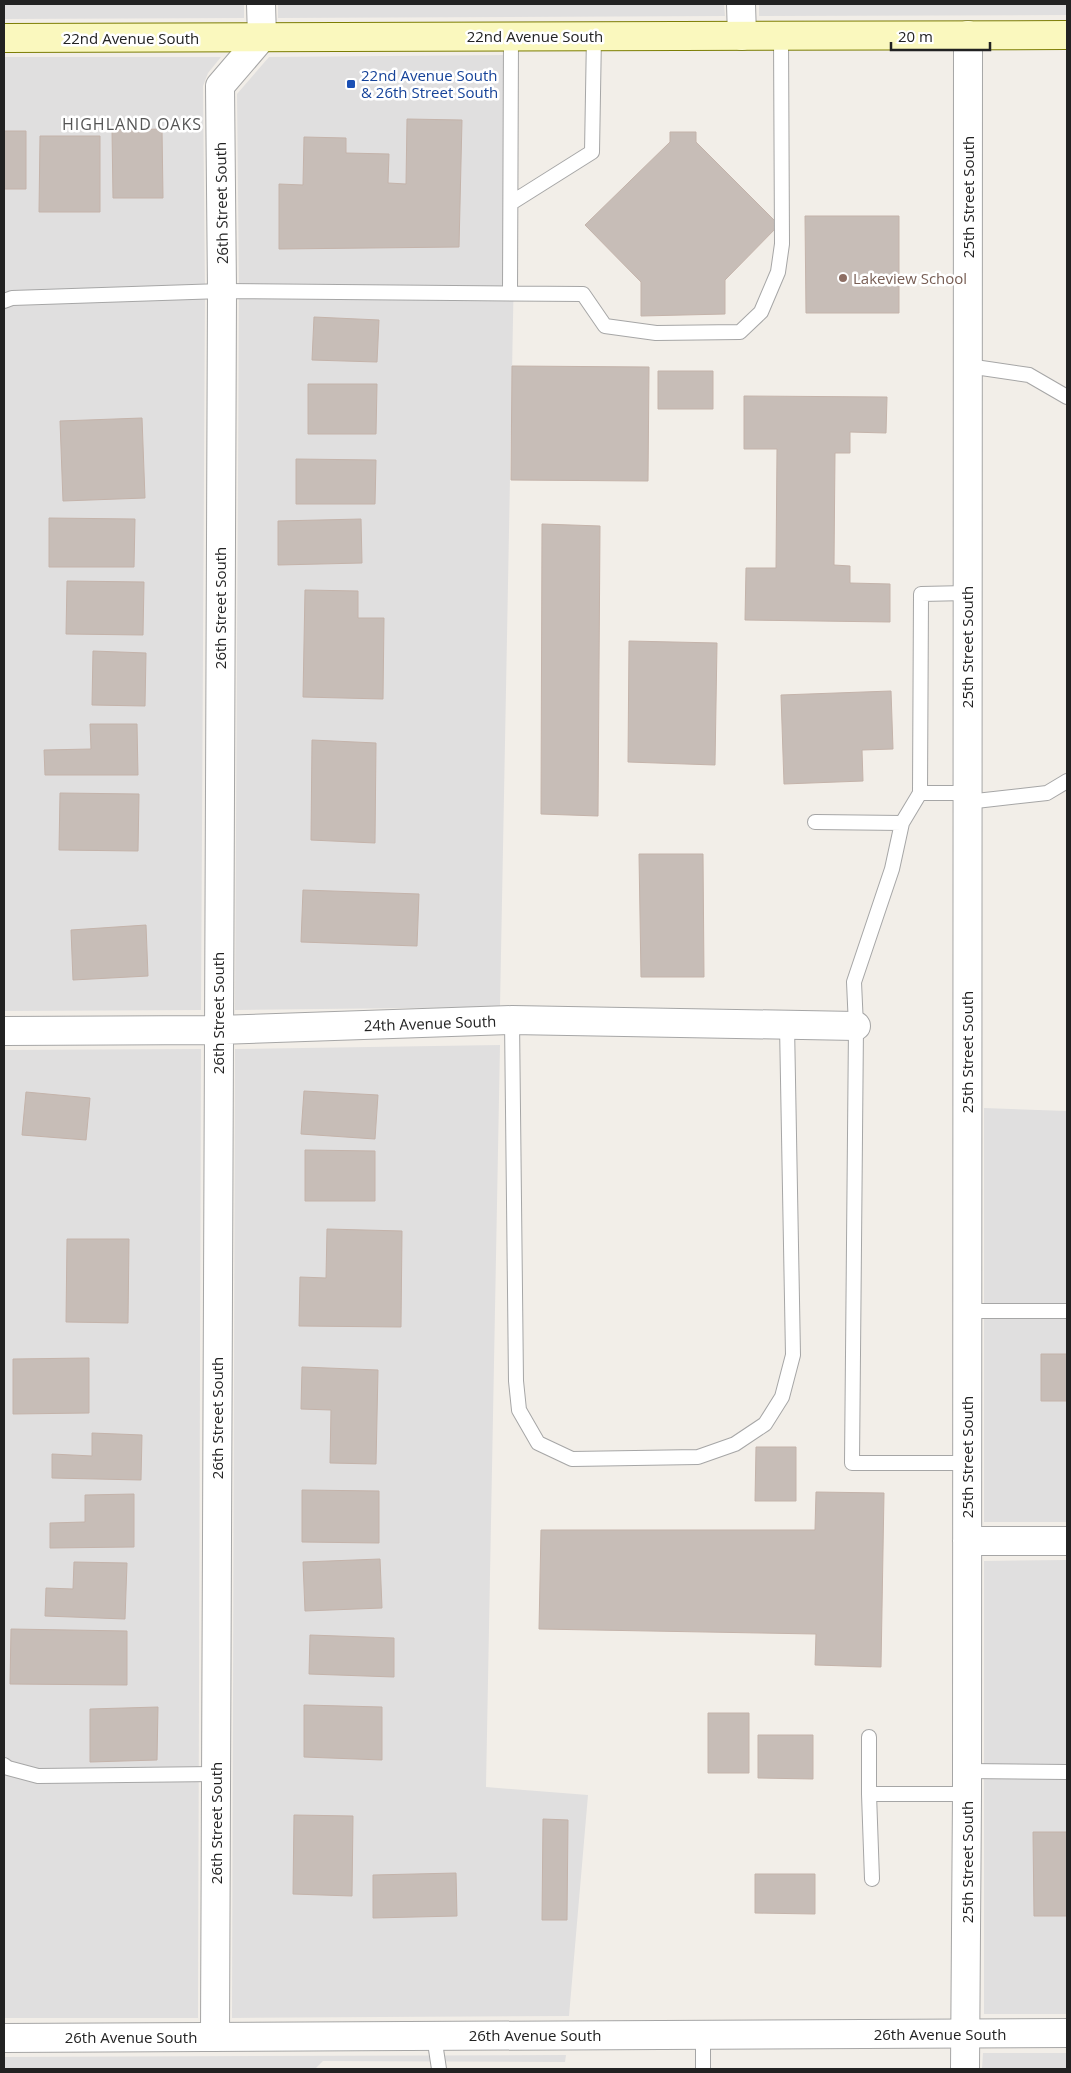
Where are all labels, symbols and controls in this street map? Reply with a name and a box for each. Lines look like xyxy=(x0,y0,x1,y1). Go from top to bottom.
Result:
scale bar xyxy=(891,20,990,52)
street label: 22nd Avenue South xyxy=(467,26,603,46)
text: 20 m xyxy=(898,26,933,46)
street label: 22nd Avenue South xyxy=(63,28,199,48)
place label: 22nd Avenue South & 26th Street South xyxy=(361,65,498,102)
marker: 22nd Avenue South & 26th Street South xyxy=(345,78,357,90)
district label: HIGHLAND OAKS xyxy=(62,113,202,135)
street label: 25th Street South xyxy=(958,136,978,258)
street label: 26th Street South xyxy=(210,142,232,264)
place label: Lakeview School xyxy=(853,268,967,288)
marker: Lakeview School xyxy=(837,272,849,284)
street label: 26th Street South xyxy=(210,547,230,669)
street label: 25th Street South xyxy=(957,586,977,708)
street label: 26th Street South xyxy=(208,952,228,1074)
street label: 25th Street South xyxy=(957,991,977,1113)
street label: 24th Avenue South xyxy=(363,1011,497,1035)
street label: 26th Street South xyxy=(207,1357,227,1479)
street label: 25th Street South xyxy=(957,1396,977,1518)
street label: 26th Street South xyxy=(206,1762,226,1884)
street label: 25th Street South xyxy=(957,1801,977,1923)
street label: 26th Avenue South xyxy=(874,2024,1006,2044)
street label: 26th Avenue South xyxy=(469,2025,601,2045)
street label: 26th Avenue South xyxy=(65,2027,197,2047)

